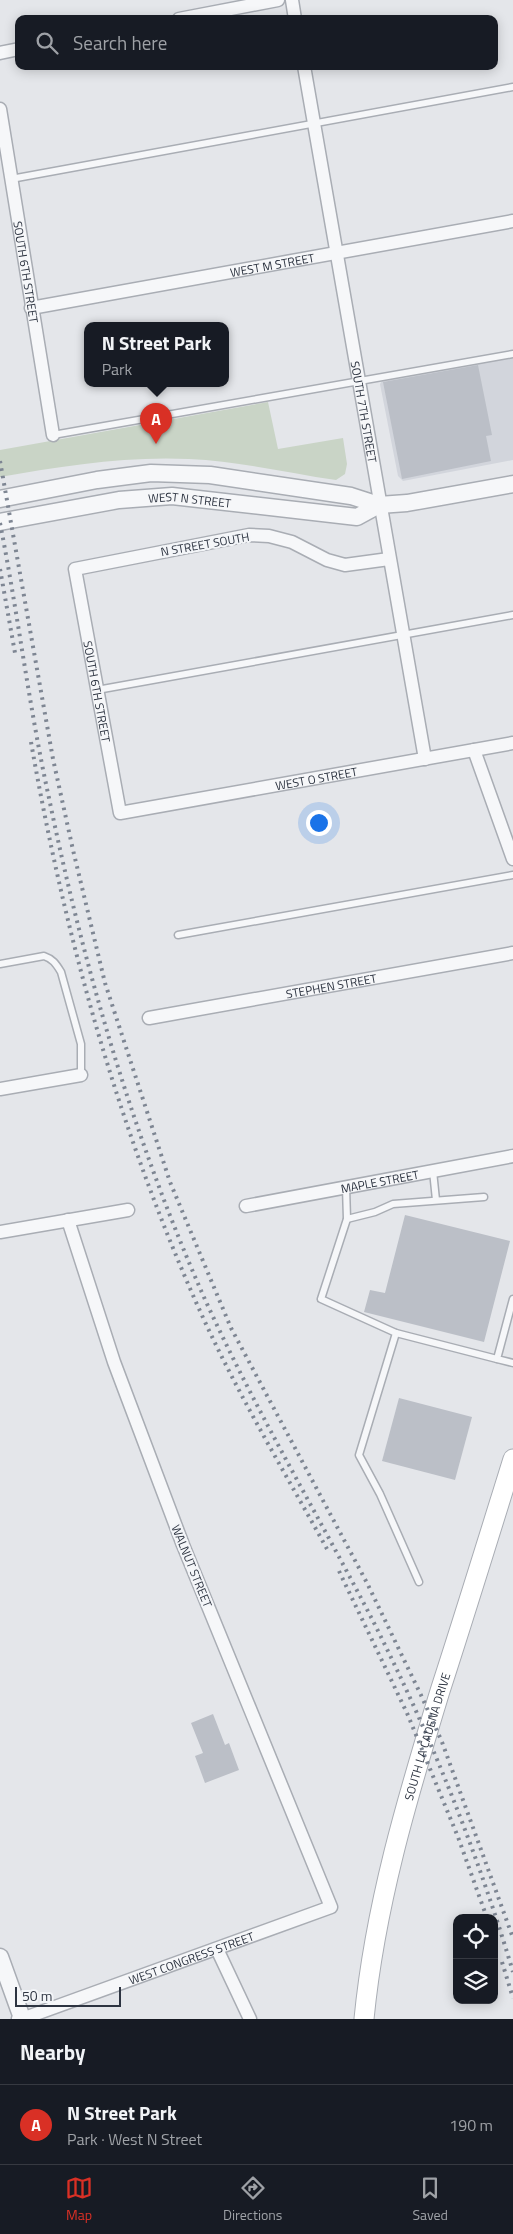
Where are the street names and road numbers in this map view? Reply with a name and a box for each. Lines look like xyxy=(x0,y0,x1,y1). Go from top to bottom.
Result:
street label: SOUTH 6TH STREET xyxy=(9,220,44,325)
street label: WEST M STREET xyxy=(228,247,316,281)
street label: SOUTH 7TH STREET xyxy=(346,359,383,465)
street label: WEST N STREET xyxy=(148,487,233,512)
street label: N STREET SOUTH xyxy=(159,527,251,561)
street label: SOUTH 6TH STREET xyxy=(79,639,116,744)
street label: WEST O STREET xyxy=(274,761,360,795)
street label: STEPHEN STREET xyxy=(284,968,379,1003)
street label: MAPLE STREET xyxy=(339,1164,421,1198)
street label: WALNUT STREET xyxy=(167,1522,218,1611)
street label: SOUTH LA CADENA DRIVE xyxy=(399,1670,455,1802)
street label: WEST CONGRESS STREET xyxy=(126,1926,257,1989)

